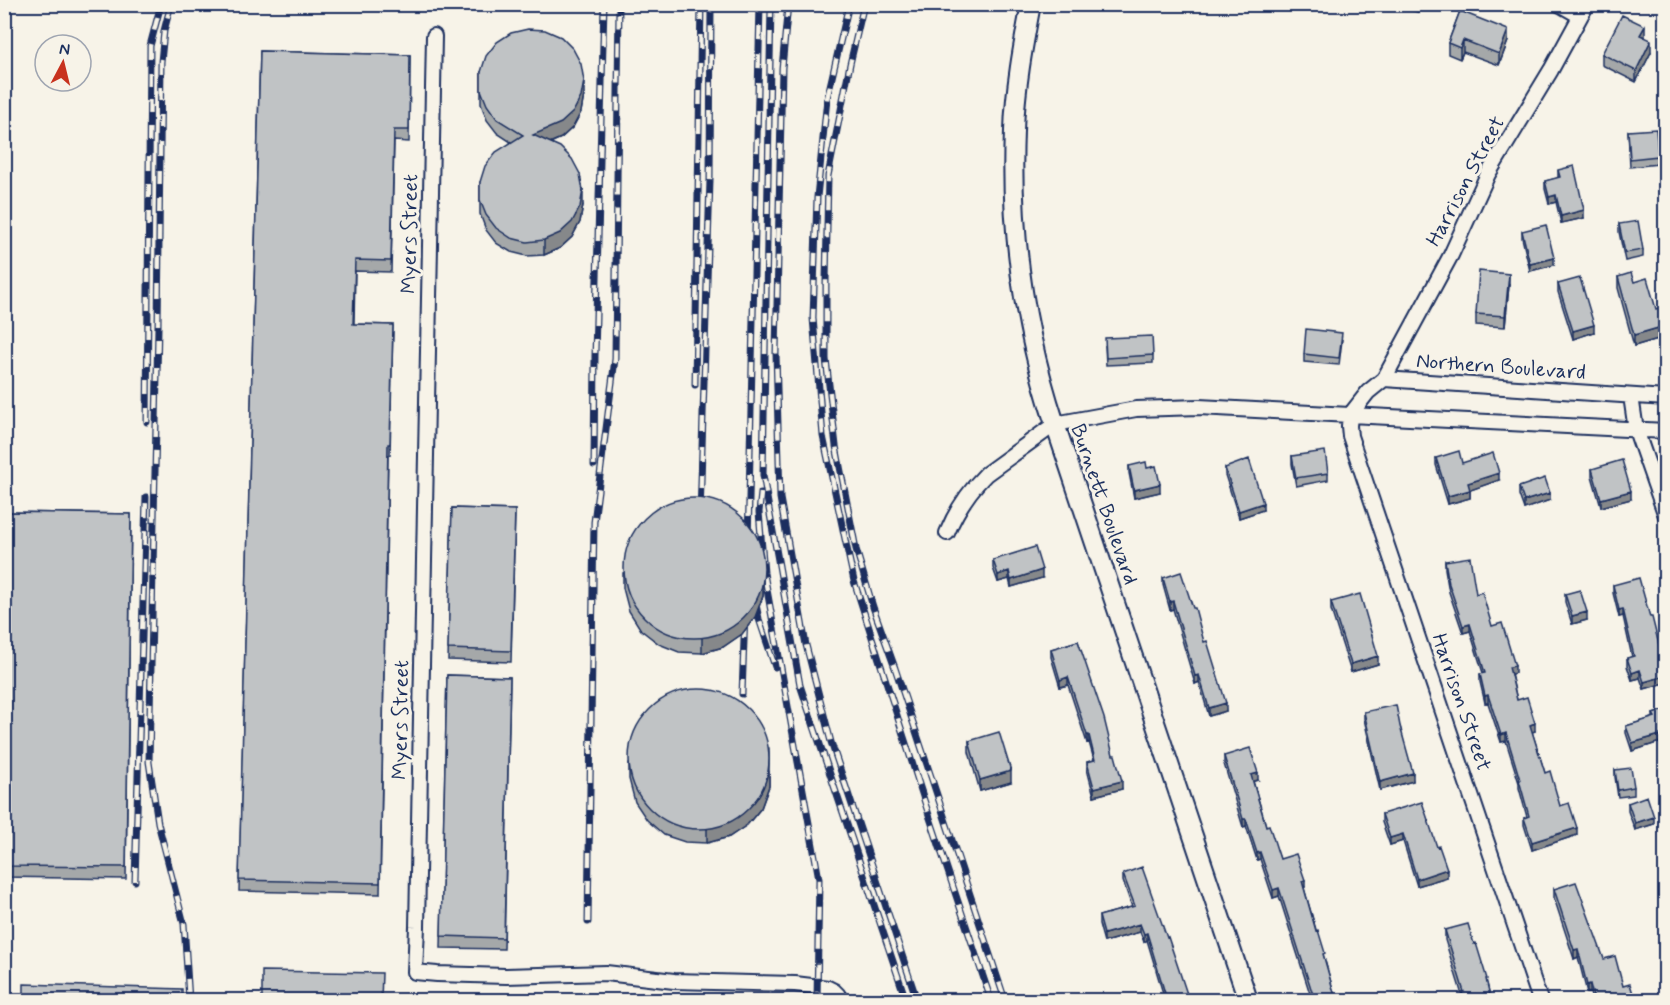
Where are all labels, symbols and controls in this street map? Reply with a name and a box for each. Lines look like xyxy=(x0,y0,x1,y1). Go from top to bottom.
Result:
north arrow xyxy=(33,33,93,93)
text: N xyxy=(58,39,71,61)
street label: Harrison Street xyxy=(1420,111,1512,252)
street label: Myers Street xyxy=(395,174,425,294)
street label: Northern Boulevard xyxy=(1415,347,1587,387)
street label: Burnett Boulevard xyxy=(1063,420,1145,588)
street label: Harrison Street xyxy=(1424,630,1498,775)
street label: Myers Street xyxy=(386,660,416,780)

